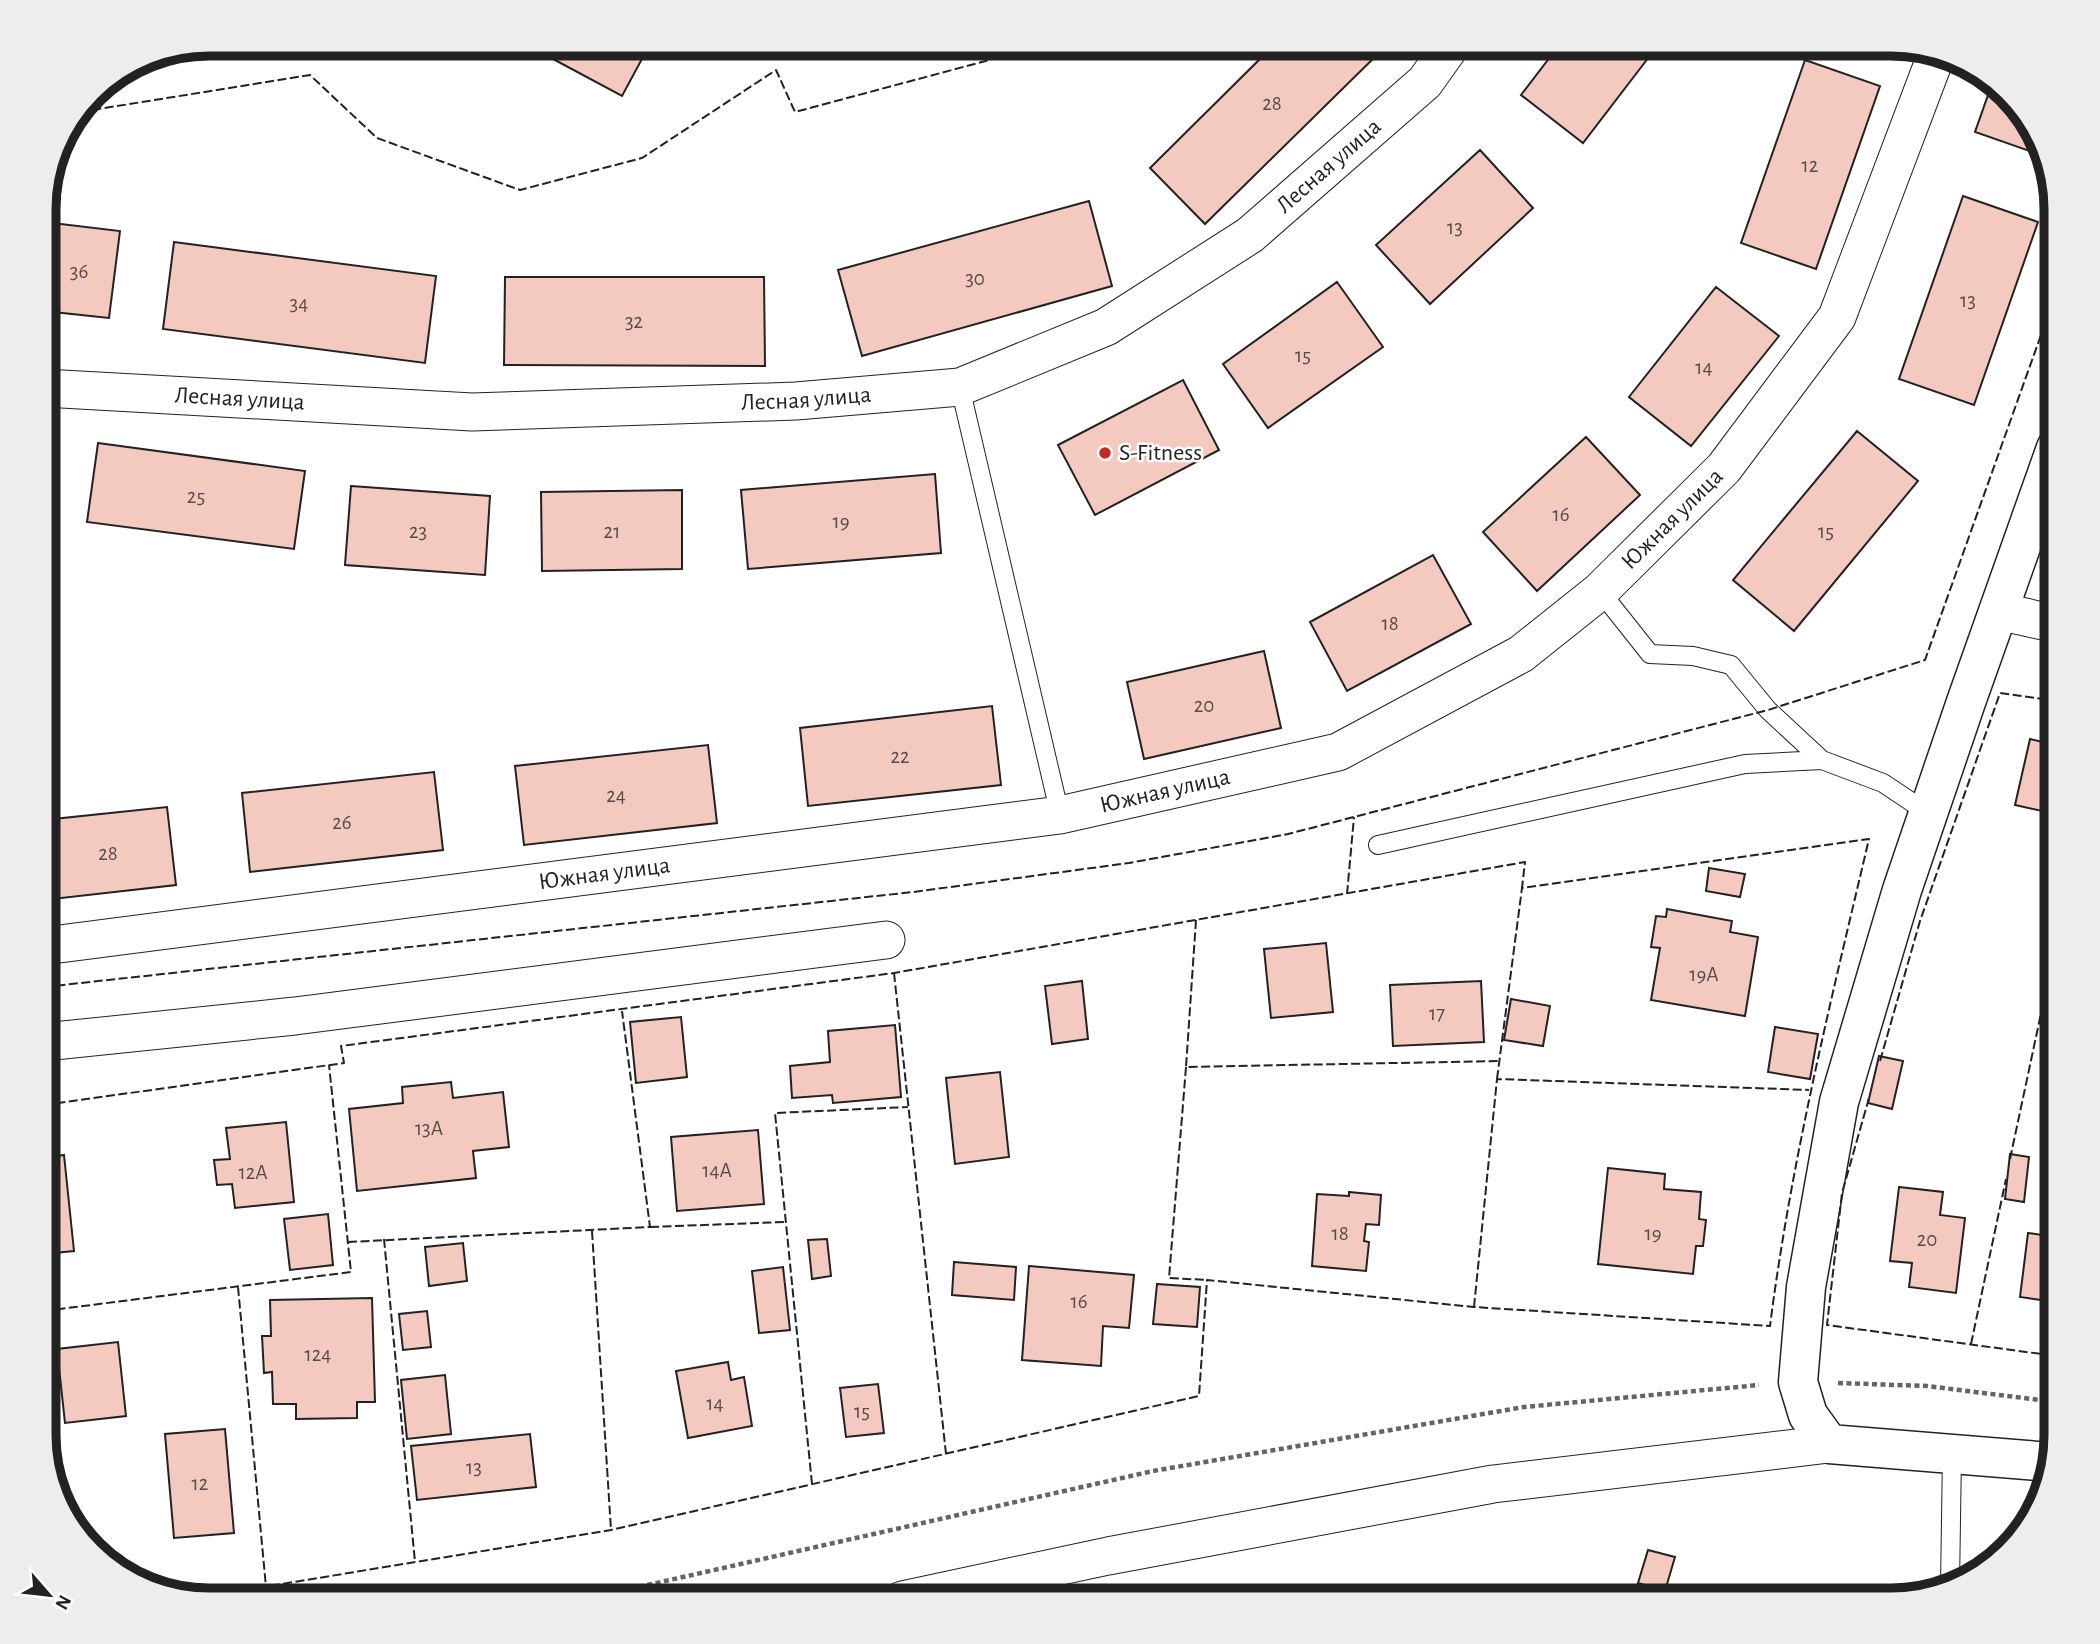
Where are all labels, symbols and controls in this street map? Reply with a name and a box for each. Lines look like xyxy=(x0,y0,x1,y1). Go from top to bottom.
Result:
house number: 28 xyxy=(1262,93,1282,114)
street label: Лесная улица xyxy=(1272,114,1386,218)
house number: 12 xyxy=(1802,155,1818,176)
house number: 13 xyxy=(1447,217,1463,238)
house number: 36 xyxy=(70,261,88,282)
house number: 30 xyxy=(965,268,985,289)
house number: 13 xyxy=(1960,290,1976,311)
house number: 34 xyxy=(290,293,308,314)
house number: 32 xyxy=(625,311,643,332)
house number: 15 xyxy=(1295,345,1311,366)
house number: 14 xyxy=(1695,357,1713,378)
street label: Лесная улица xyxy=(174,383,305,415)
street label: Лесная улица xyxy=(741,383,872,415)
place label: S-Fitness xyxy=(1119,441,1202,465)
marker: S-Fitness xyxy=(1097,445,1113,461)
street label: Южная улица xyxy=(1617,464,1728,574)
house number: 25 xyxy=(187,486,205,507)
house number: 16 xyxy=(1552,504,1570,525)
house number: 19 xyxy=(832,511,850,532)
house number: 23 xyxy=(409,521,427,542)
house number: 21 xyxy=(604,521,620,542)
house number: 15 xyxy=(1818,521,1834,542)
house number: 18 xyxy=(1381,613,1399,634)
house number: 20 xyxy=(1194,695,1214,716)
house number: 22 xyxy=(890,746,910,767)
street label: Южная улица xyxy=(1098,765,1232,818)
house number: 24 xyxy=(606,785,626,806)
house number: 26 xyxy=(332,812,352,833)
house number: 28 xyxy=(98,843,118,864)
street label: Южная улица xyxy=(537,853,672,894)
house number: 19А xyxy=(1689,964,1719,985)
house number: 17 xyxy=(1429,1003,1445,1024)
house number: 13А xyxy=(415,1118,443,1139)
house number: 14А xyxy=(702,1160,732,1181)
house number: 12А xyxy=(238,1162,268,1183)
house number: 18 xyxy=(1331,1223,1349,1244)
house number: 19 xyxy=(1644,1223,1662,1244)
house number: 20 xyxy=(1917,1229,1937,1250)
house number: 16 xyxy=(1070,1291,1088,1312)
house number: 124 xyxy=(305,1344,331,1365)
house number: 14 xyxy=(706,1393,724,1414)
house number: 15 xyxy=(854,1401,870,1422)
house number: 13 xyxy=(466,1457,482,1478)
house number: 12 xyxy=(192,1473,208,1494)
north arrow xyxy=(14,1560,84,1630)
text: N xyxy=(51,1592,74,1613)

